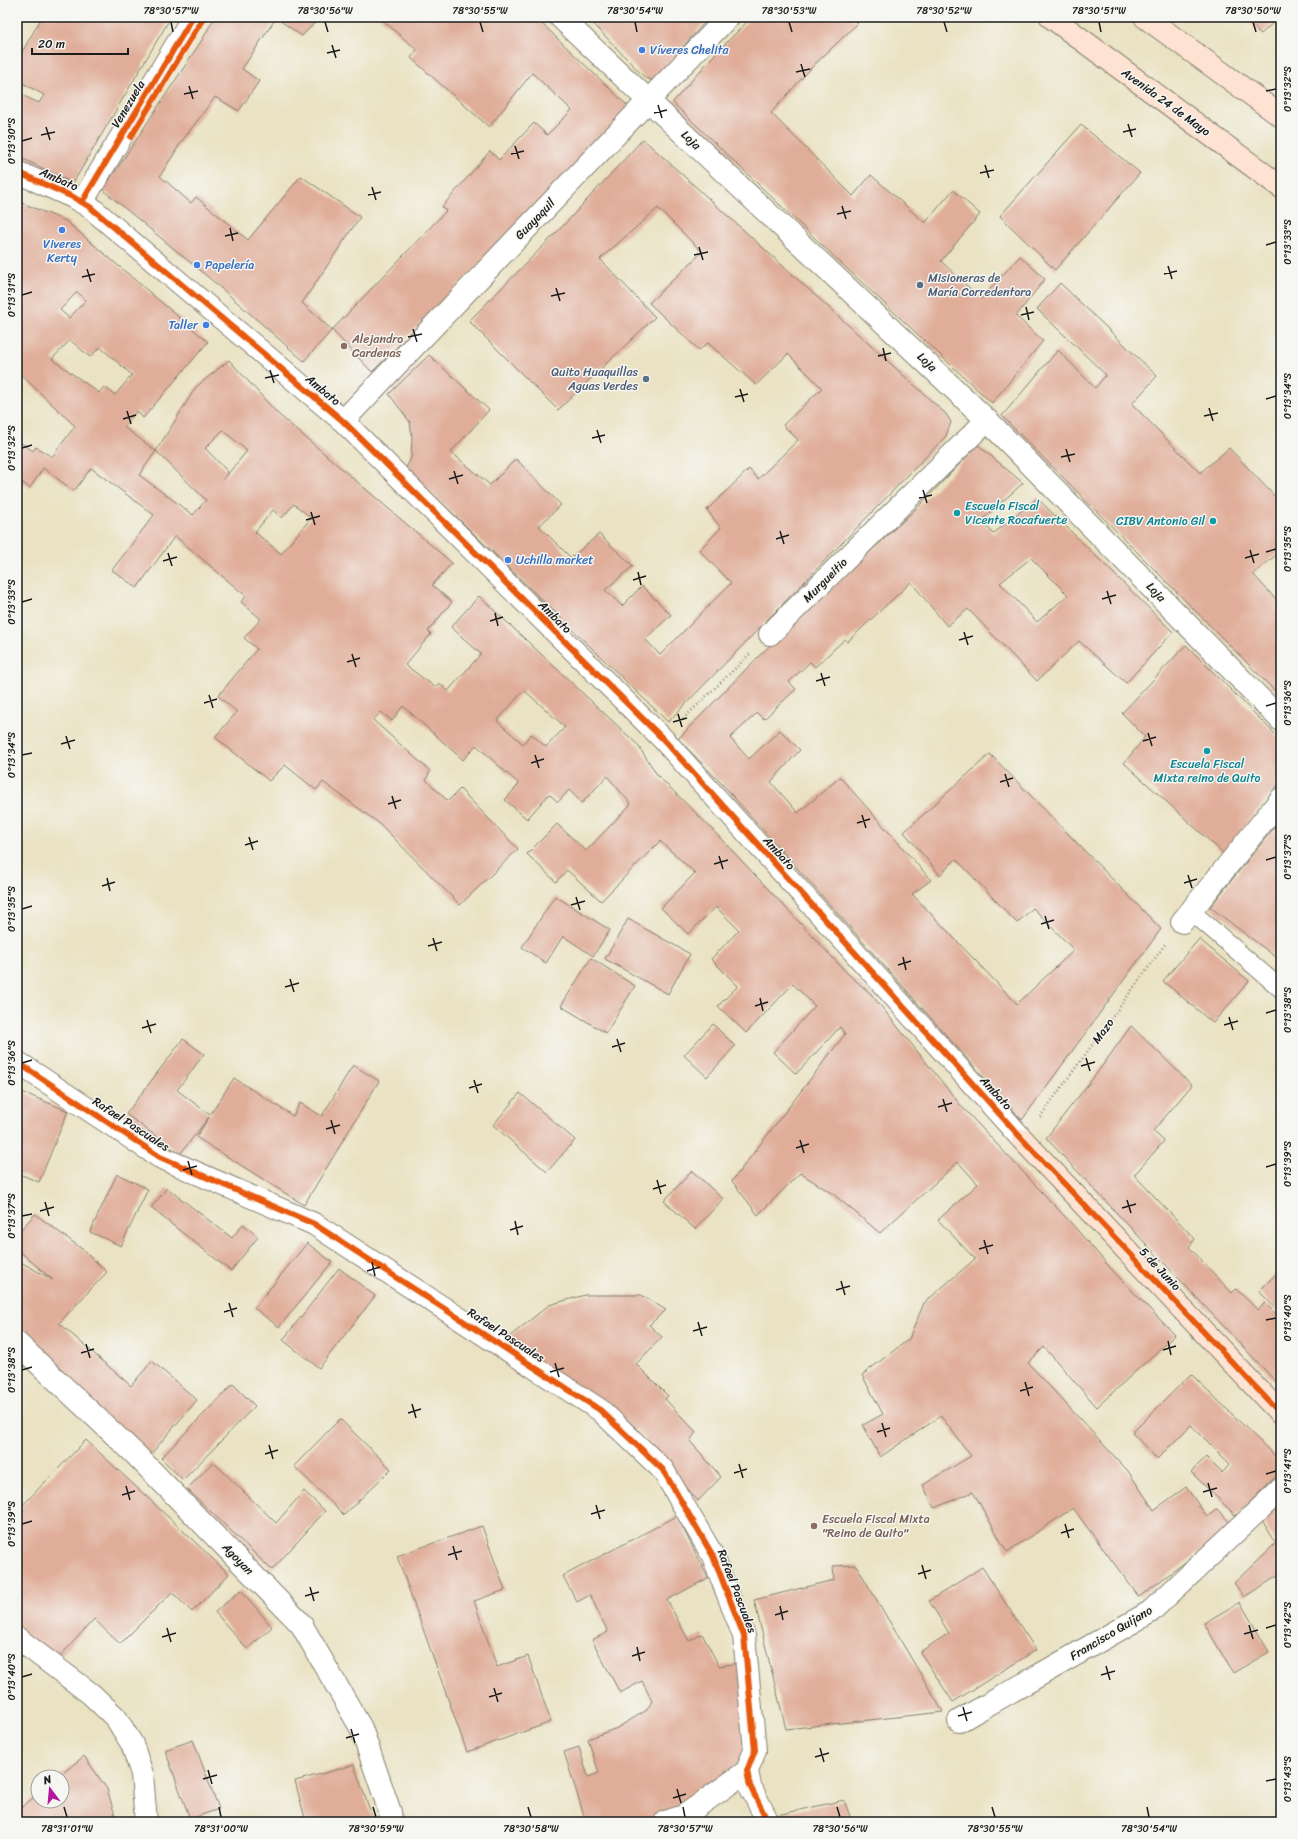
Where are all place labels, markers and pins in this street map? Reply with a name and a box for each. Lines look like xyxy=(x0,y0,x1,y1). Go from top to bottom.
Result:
place label: Víveres Chelita xyxy=(650,39,729,61)
marker: Víveres Chelita xyxy=(637,45,647,55)
marker: Viveres Kerty xyxy=(57,225,67,235)
place label: Viveres Kerty xyxy=(43,233,81,269)
place label: Papelería xyxy=(205,254,254,276)
marker: Papelería xyxy=(192,260,202,270)
place label: Misioneras de María Corredentora xyxy=(928,267,1031,303)
marker: Misioneras de María Corredentora xyxy=(915,280,925,290)
place label: Taller xyxy=(168,314,199,336)
marker: Taller xyxy=(201,320,211,330)
place label: Alejandro Cardenas xyxy=(351,328,403,364)
marker: Alejandro Cardenas xyxy=(339,341,349,351)
place label: Quito Huaquillas Aguas Verdes xyxy=(551,361,638,397)
marker: Quito Huaquillas Aguas Verdes xyxy=(641,374,651,384)
place label: Escuela Fiscal Vicente Rocafuerte xyxy=(965,495,1067,531)
marker: Escuela Fiscal Vicente Rocafuerte xyxy=(952,508,962,518)
place label: CIBV Antonio Gil xyxy=(1116,510,1206,532)
marker: CIBV Antonio Gil xyxy=(1208,516,1218,526)
place label: Uchilla market xyxy=(516,549,593,571)
marker: Uchilla market xyxy=(503,555,513,565)
marker: Escuela Fiscal Mixta reino de Quito xyxy=(1202,746,1212,756)
place label: Escuela Fiscal Mixta reino de Quito xyxy=(1154,753,1260,789)
place label: Escuela Fiscal Mixta "Reino de Quito" xyxy=(822,1508,930,1544)
marker: Escuela Fiscal Mixta "Reino de Quito" xyxy=(809,1521,819,1531)

